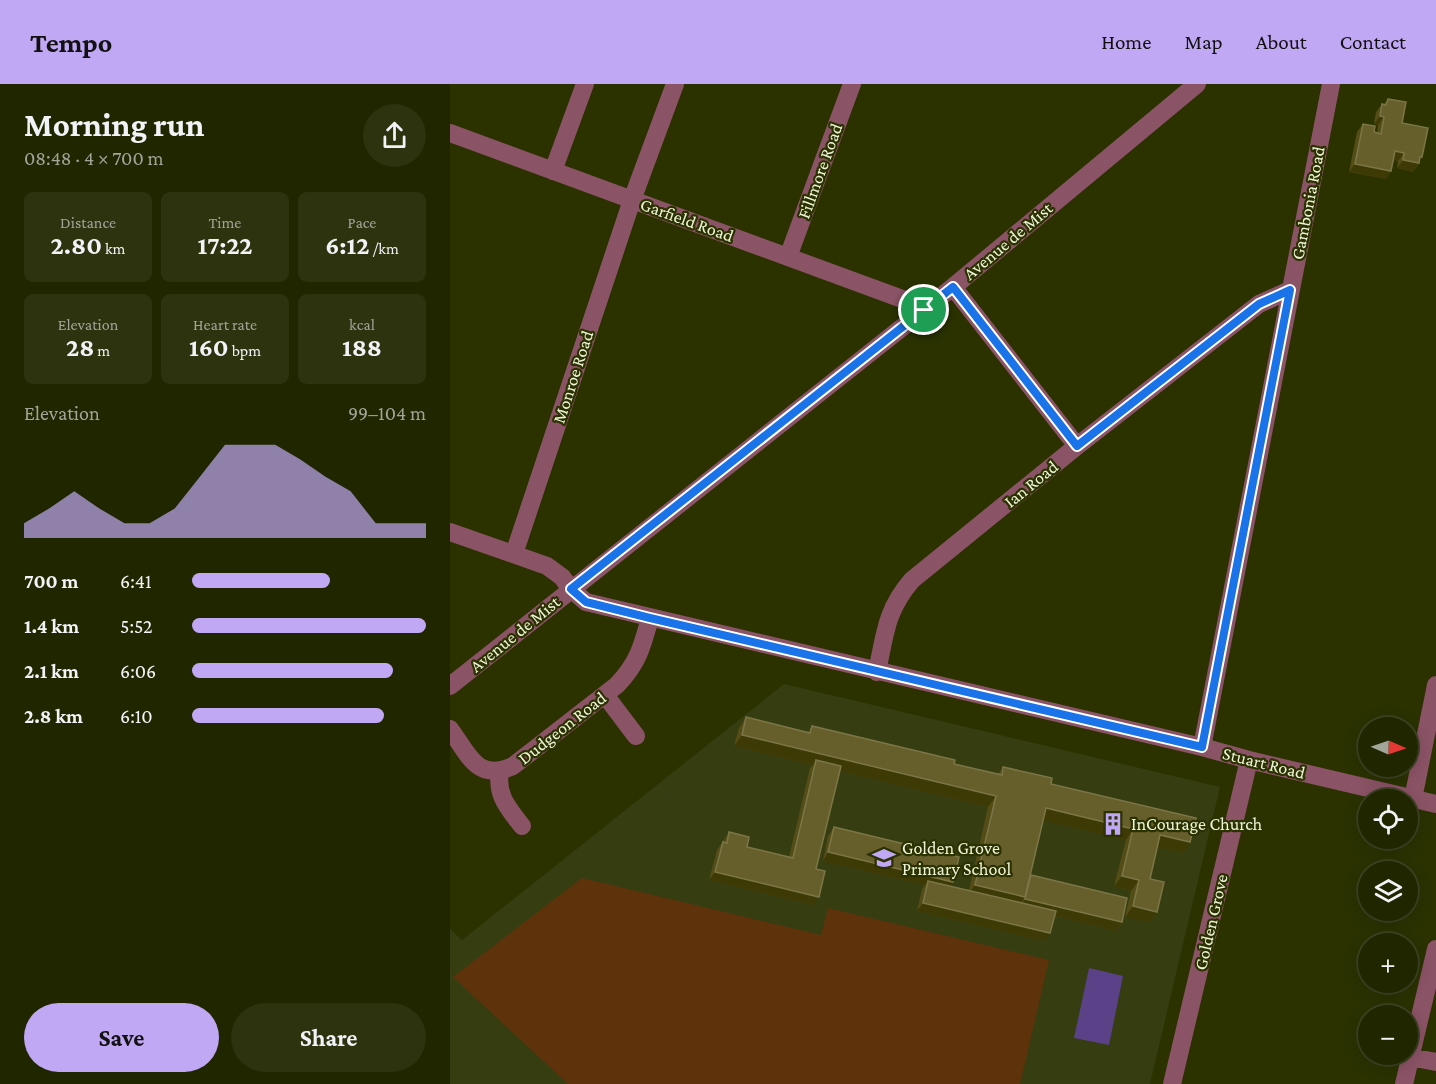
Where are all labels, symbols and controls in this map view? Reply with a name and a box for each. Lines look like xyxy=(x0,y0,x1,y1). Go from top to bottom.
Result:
text: Tempo xyxy=(30,27,112,58)
text: Home xyxy=(1101,30,1151,54)
text: Map xyxy=(1184,30,1223,54)
text: About xyxy=(1256,30,1307,54)
text: Contact xyxy=(1340,30,1406,54)
button: share xyxy=(363,104,426,167)
text: Morning run xyxy=(24,106,205,143)
street label: Fillmore Road xyxy=(793,120,847,221)
street label: Gambonia Road xyxy=(1287,144,1329,261)
text: 08:48 · 4 × 700 m xyxy=(24,147,164,169)
street label: Garfield Road xyxy=(638,194,737,246)
street label: Avenue de Mist xyxy=(960,197,1057,284)
text: Distance xyxy=(60,214,116,231)
text: Time xyxy=(209,214,241,231)
text: Pace xyxy=(348,214,376,231)
text: 2.80 xyxy=(51,231,102,260)
text: 17:22 xyxy=(197,231,253,260)
text: 6:12 xyxy=(325,231,370,260)
text: km xyxy=(102,240,125,257)
text: /km xyxy=(370,240,399,257)
pin xyxy=(898,284,949,335)
icon: arrive xyxy=(907,293,940,326)
text: Elevation xyxy=(58,316,118,333)
text: Heart rate xyxy=(193,316,257,333)
text: kcal xyxy=(349,316,375,333)
street label: Monroe Road xyxy=(549,328,598,426)
text: 28 xyxy=(66,333,94,362)
text: 160 xyxy=(189,333,229,362)
text: 188 xyxy=(342,333,382,362)
text: m xyxy=(94,342,110,359)
text: bpm xyxy=(229,342,261,359)
text: Elevation xyxy=(24,402,100,424)
text: 99–104 m xyxy=(348,402,426,424)
street label: Ian Road xyxy=(1000,456,1062,512)
text: 700 m xyxy=(24,570,78,592)
text: 6:41 xyxy=(120,570,152,592)
street label: Avenue de Mist xyxy=(466,591,565,676)
text: 1.4 km xyxy=(24,615,79,637)
text: 5:52 xyxy=(120,615,152,637)
text: 2.1 km xyxy=(24,660,79,682)
text: 6:06 xyxy=(120,660,156,682)
street label: Dudgeon Road xyxy=(514,687,610,769)
text: 2.8 km xyxy=(24,705,83,727)
text: 6:10 xyxy=(120,705,153,727)
north arrow xyxy=(1358,717,1418,777)
map controls xyxy=(1358,717,1418,1065)
street label: Stuart Road xyxy=(1221,743,1308,783)
button: locate xyxy=(1358,789,1418,849)
building icon: InCourage Church xyxy=(1100,811,1126,837)
place label: InCourage Church xyxy=(1131,814,1263,834)
place label: Golden Grove Primary School xyxy=(902,838,1011,879)
school or university icon: Golden Grove Primary School xyxy=(871,845,897,871)
button: layers xyxy=(1358,861,1418,921)
street label: Golden Grove xyxy=(1190,872,1232,972)
button: + xyxy=(1358,933,1418,993)
button: Save xyxy=(24,1003,219,1072)
button: Share xyxy=(231,1003,426,1072)
button: − xyxy=(1358,1005,1418,1065)

